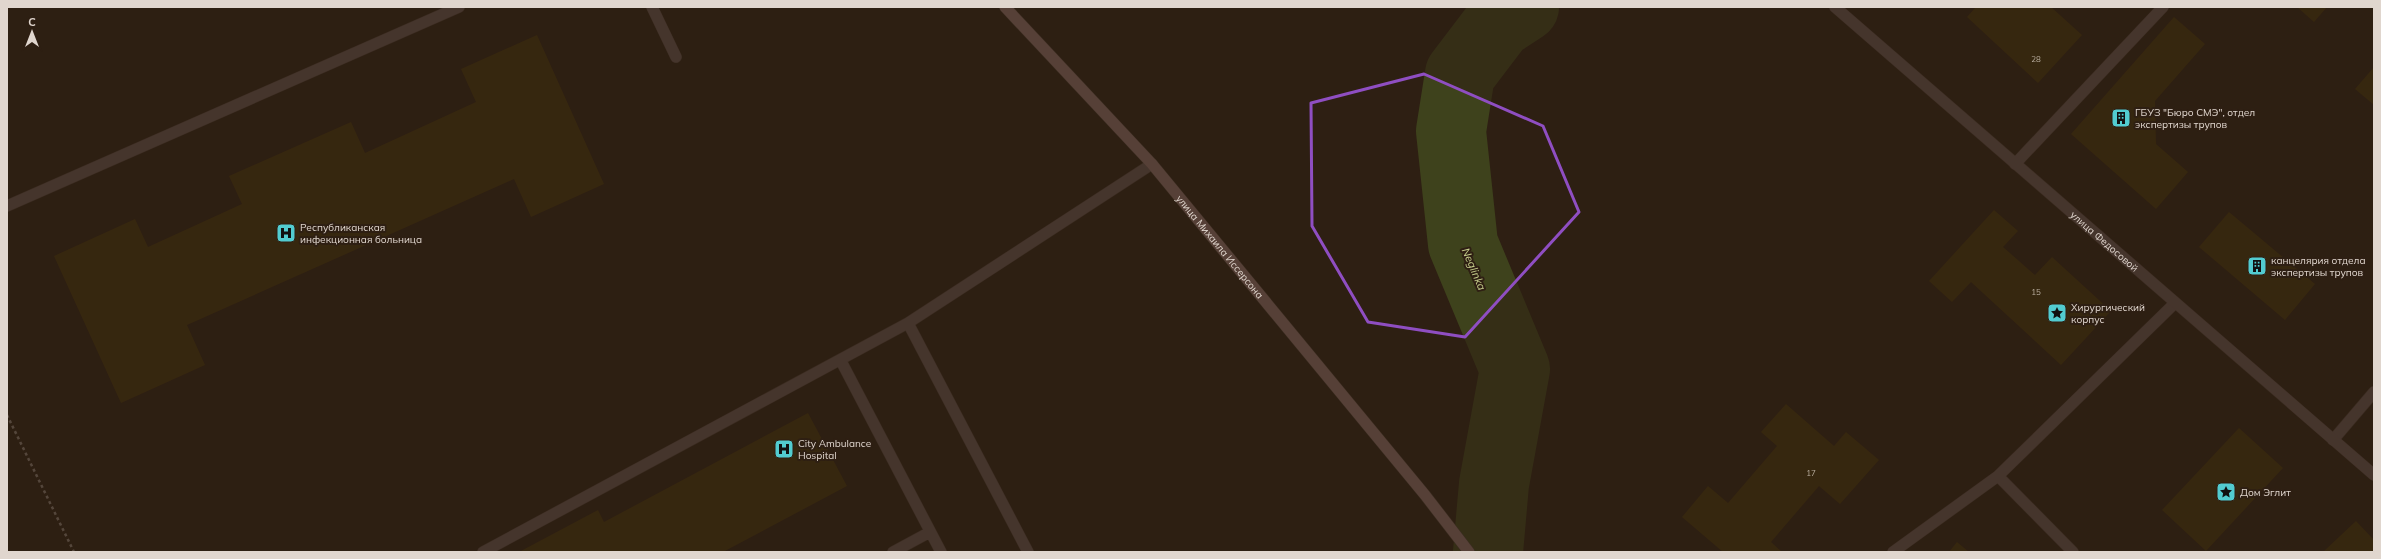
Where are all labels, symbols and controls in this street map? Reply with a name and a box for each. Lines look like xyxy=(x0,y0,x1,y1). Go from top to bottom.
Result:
north arrow xyxy=(12,12,52,52)
text: С xyxy=(28,15,36,29)
house number: 28 xyxy=(2031,54,2041,64)
place label: ГБУЗ "Бюро СМЭ", отдел экспертизы трупов xyxy=(2135,106,2255,131)
building icon: ГБУЗ "Бюро СМЭ", отдел экспертизы трупов xyxy=(2110,107,2132,129)
street label: улица Михаила Иссерсона xyxy=(1173,192,1266,301)
street label: улица Федосовой xyxy=(2067,208,2141,275)
place label: Республиканская инфекционная больница xyxy=(300,221,422,246)
hospital icon: Республиканская инфекционная больница xyxy=(275,222,297,244)
water label: Neglinka xyxy=(1459,246,1489,293)
place label: канцелярия отдела экспертизы трупов xyxy=(2271,254,2366,279)
building icon: канцелярия отдела экспертизы трупов xyxy=(2246,255,2268,277)
house number: 15 xyxy=(2031,287,2041,297)
place label: Хирургический корпус xyxy=(2071,301,2145,326)
place icon: Хирургический корпус xyxy=(2046,302,2068,324)
place label: City Ambulance Hospital xyxy=(798,437,871,462)
hospital icon: City Ambulance Hospital xyxy=(773,438,795,460)
house number: 17 xyxy=(1806,468,1816,478)
place icon: Дом Эглит xyxy=(2215,481,2237,503)
place label: Дом Эглит xyxy=(2240,486,2291,499)

